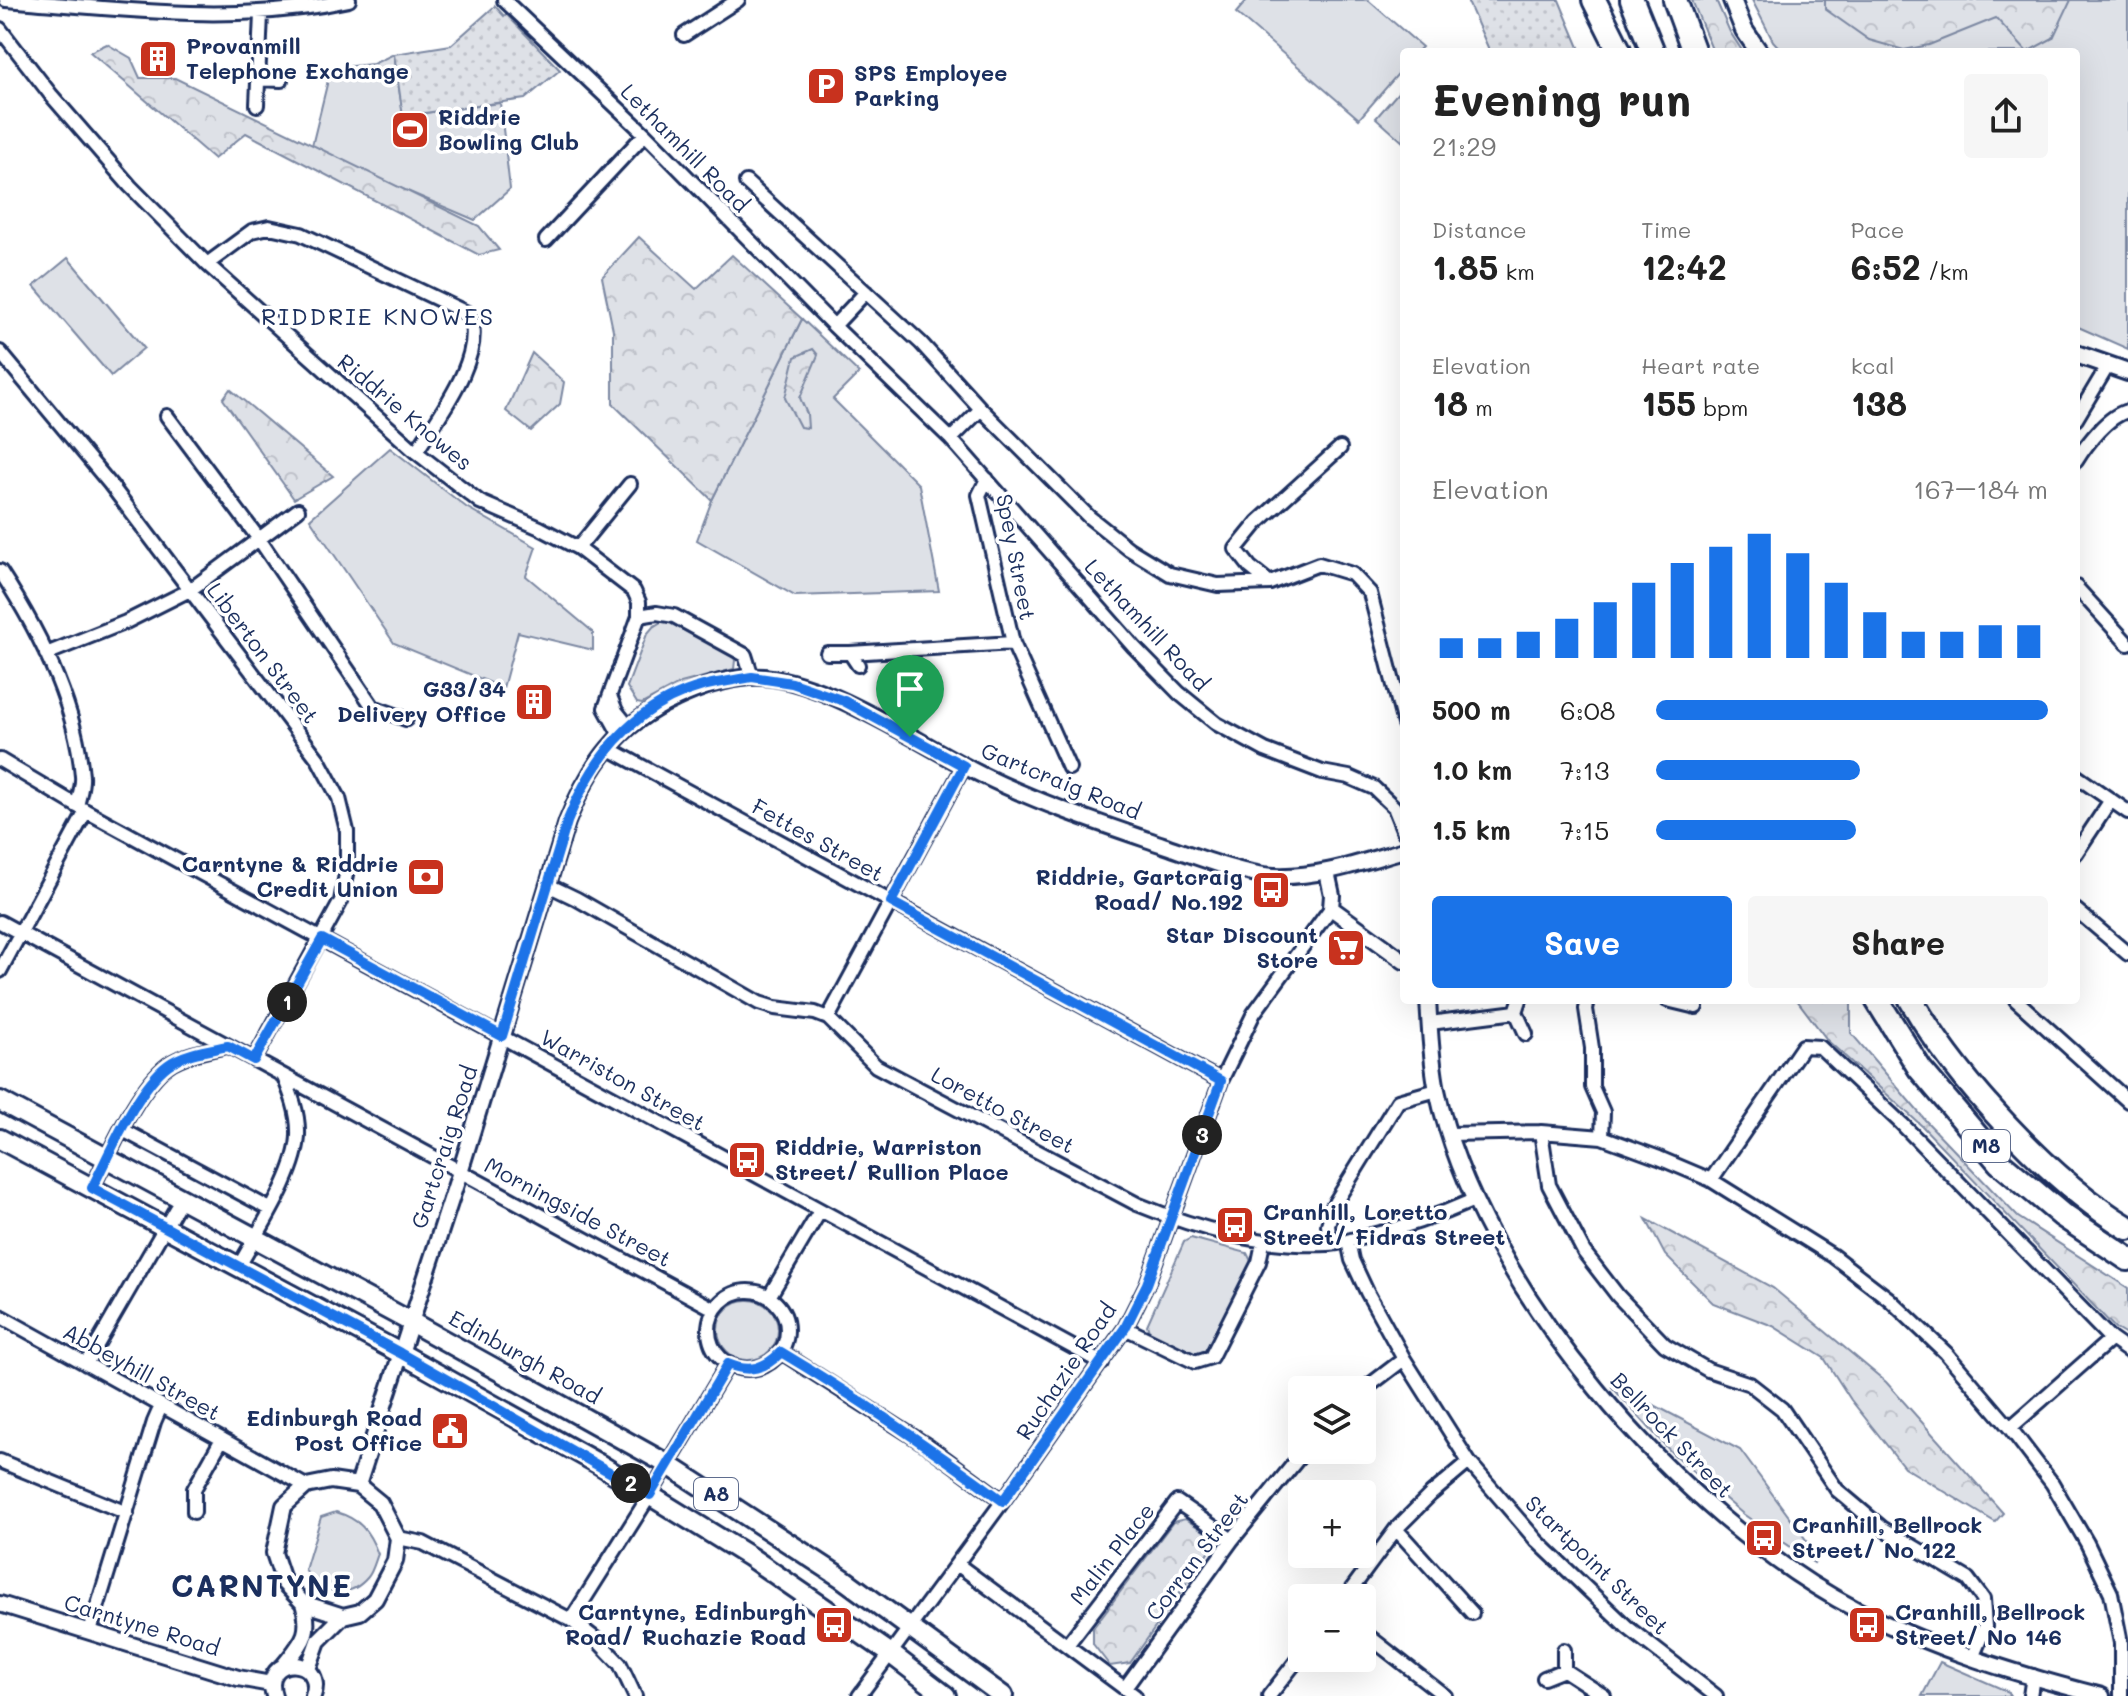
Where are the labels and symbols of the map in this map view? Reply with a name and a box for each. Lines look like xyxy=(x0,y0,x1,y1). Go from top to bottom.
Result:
place label: Provanmill Telephone Exchange xyxy=(186,31,409,85)
building icon: Provanmill Telephone Exchange xyxy=(137,38,179,80)
place label: SPS Employee Parking xyxy=(854,58,1007,112)
parking icon: SPS Employee Parking xyxy=(805,65,847,107)
street label: Lethamhill Road xyxy=(615,77,756,218)
place label: Riddrie Bowling Club xyxy=(438,102,579,156)
sports icon: Riddrie Bowling Club xyxy=(389,109,431,151)
district label: RIDDRIE KNOWES xyxy=(261,300,495,331)
street label: Riddrie Knowes xyxy=(332,347,479,476)
street label: Spey Street xyxy=(990,491,1043,623)
street label: Lethamhill Road xyxy=(1079,552,1216,697)
street label: Liberton Street xyxy=(201,577,326,729)
pin xyxy=(876,655,944,737)
place label: G33/34 Delivery Office xyxy=(337,674,506,728)
building icon: G33/34 Delivery Office xyxy=(513,681,555,723)
street label: Gartcraig Road xyxy=(977,735,1145,826)
street label: Fettes Street xyxy=(747,791,889,888)
place label: Carntyne & Riddrie Credit Union xyxy=(182,849,398,903)
bank icon: Carntyne & Riddrie Credit Union xyxy=(405,856,447,898)
place label: Riddrie, Gartcraig Road/ No.192 xyxy=(1035,862,1243,916)
bus stop icon: Riddrie, Gartcraig Road/ No.192 xyxy=(1250,869,1292,911)
place label: Star Discount Store xyxy=(1166,920,1318,974)
supermarket icon: Star Discount Store xyxy=(1325,927,1367,969)
pin: 1 xyxy=(267,982,307,1022)
street label: Warriston Street xyxy=(536,1022,711,1137)
street label: Loretto Street xyxy=(926,1059,1080,1160)
street label: Gartcraig Road xyxy=(404,1062,484,1232)
pin: 3 xyxy=(1182,1115,1222,1155)
road number: M8 xyxy=(1962,1130,2010,1162)
place label: Riddrie, Warriston Street/ Rullion Place xyxy=(775,1132,1009,1186)
bus stop icon: Riddrie, Warriston Street/ Rullion Place xyxy=(726,1139,768,1181)
street label: Morningside Street xyxy=(480,1150,677,1273)
place label: Cranhill, Loretto Street/ Fidras Street xyxy=(1263,1197,1505,1251)
bus stop icon: Cranhill, Loretto Street/ Fidras Street xyxy=(1214,1204,1256,1246)
street label: Ruchazie Road xyxy=(1009,1296,1122,1445)
street label: Edinburgh Road xyxy=(444,1303,606,1410)
street label: Abbeyhill Street xyxy=(58,1316,226,1427)
street label: Bellrock Street xyxy=(1605,1366,1740,1504)
place label: Edinburgh Road Post Office xyxy=(246,1403,422,1457)
public building icon: Edinburgh Road Post Office xyxy=(429,1410,471,1452)
pin: 2 xyxy=(611,1463,651,1503)
road number: A8 xyxy=(694,1478,738,1510)
street label: Corran Street xyxy=(1139,1486,1254,1626)
street label: Startpoint Street xyxy=(1519,1489,1675,1641)
street label: Malin Place xyxy=(1063,1497,1161,1611)
place label: Cranhill, Bellrock Street/ No 122 xyxy=(1792,1510,1982,1564)
bus stop icon: Cranhill, Bellrock Street/ No 122 xyxy=(1743,1517,1785,1559)
district label: CARNTYNE xyxy=(171,1565,353,1605)
street label: Carntyne Road xyxy=(61,1587,224,1662)
place label: Carntyne, Edinburgh Road/ Ruchazie Road xyxy=(565,1597,806,1651)
place label: Cranhill, Bellrock Street/ No 146 xyxy=(1895,1597,2085,1651)
bus stop icon: Carntyne, Edinburgh Road/ Ruchazie Road xyxy=(813,1604,855,1646)
bus stop icon: Cranhill, Bellrock Street/ No 146 xyxy=(1846,1604,1888,1646)

